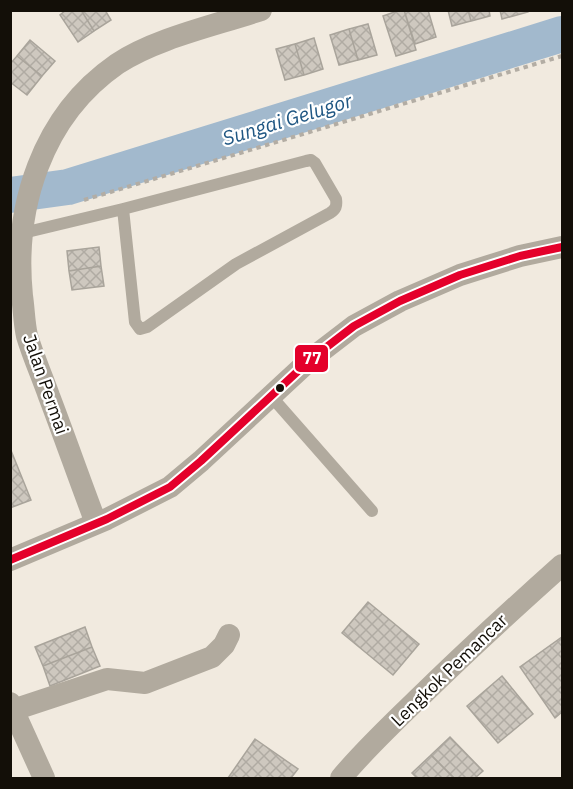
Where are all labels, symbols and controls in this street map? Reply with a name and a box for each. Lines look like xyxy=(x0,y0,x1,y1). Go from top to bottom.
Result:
water label: Sungai Gelugor xyxy=(219,86,356,152)
street label: Jalan Permai xyxy=(18,331,74,437)
line badge: 77 xyxy=(294,344,329,373)
text: 77 xyxy=(302,348,322,368)
unlabelled marker xyxy=(274,382,286,394)
street label: Lengkok Pemancar xyxy=(386,608,512,731)

